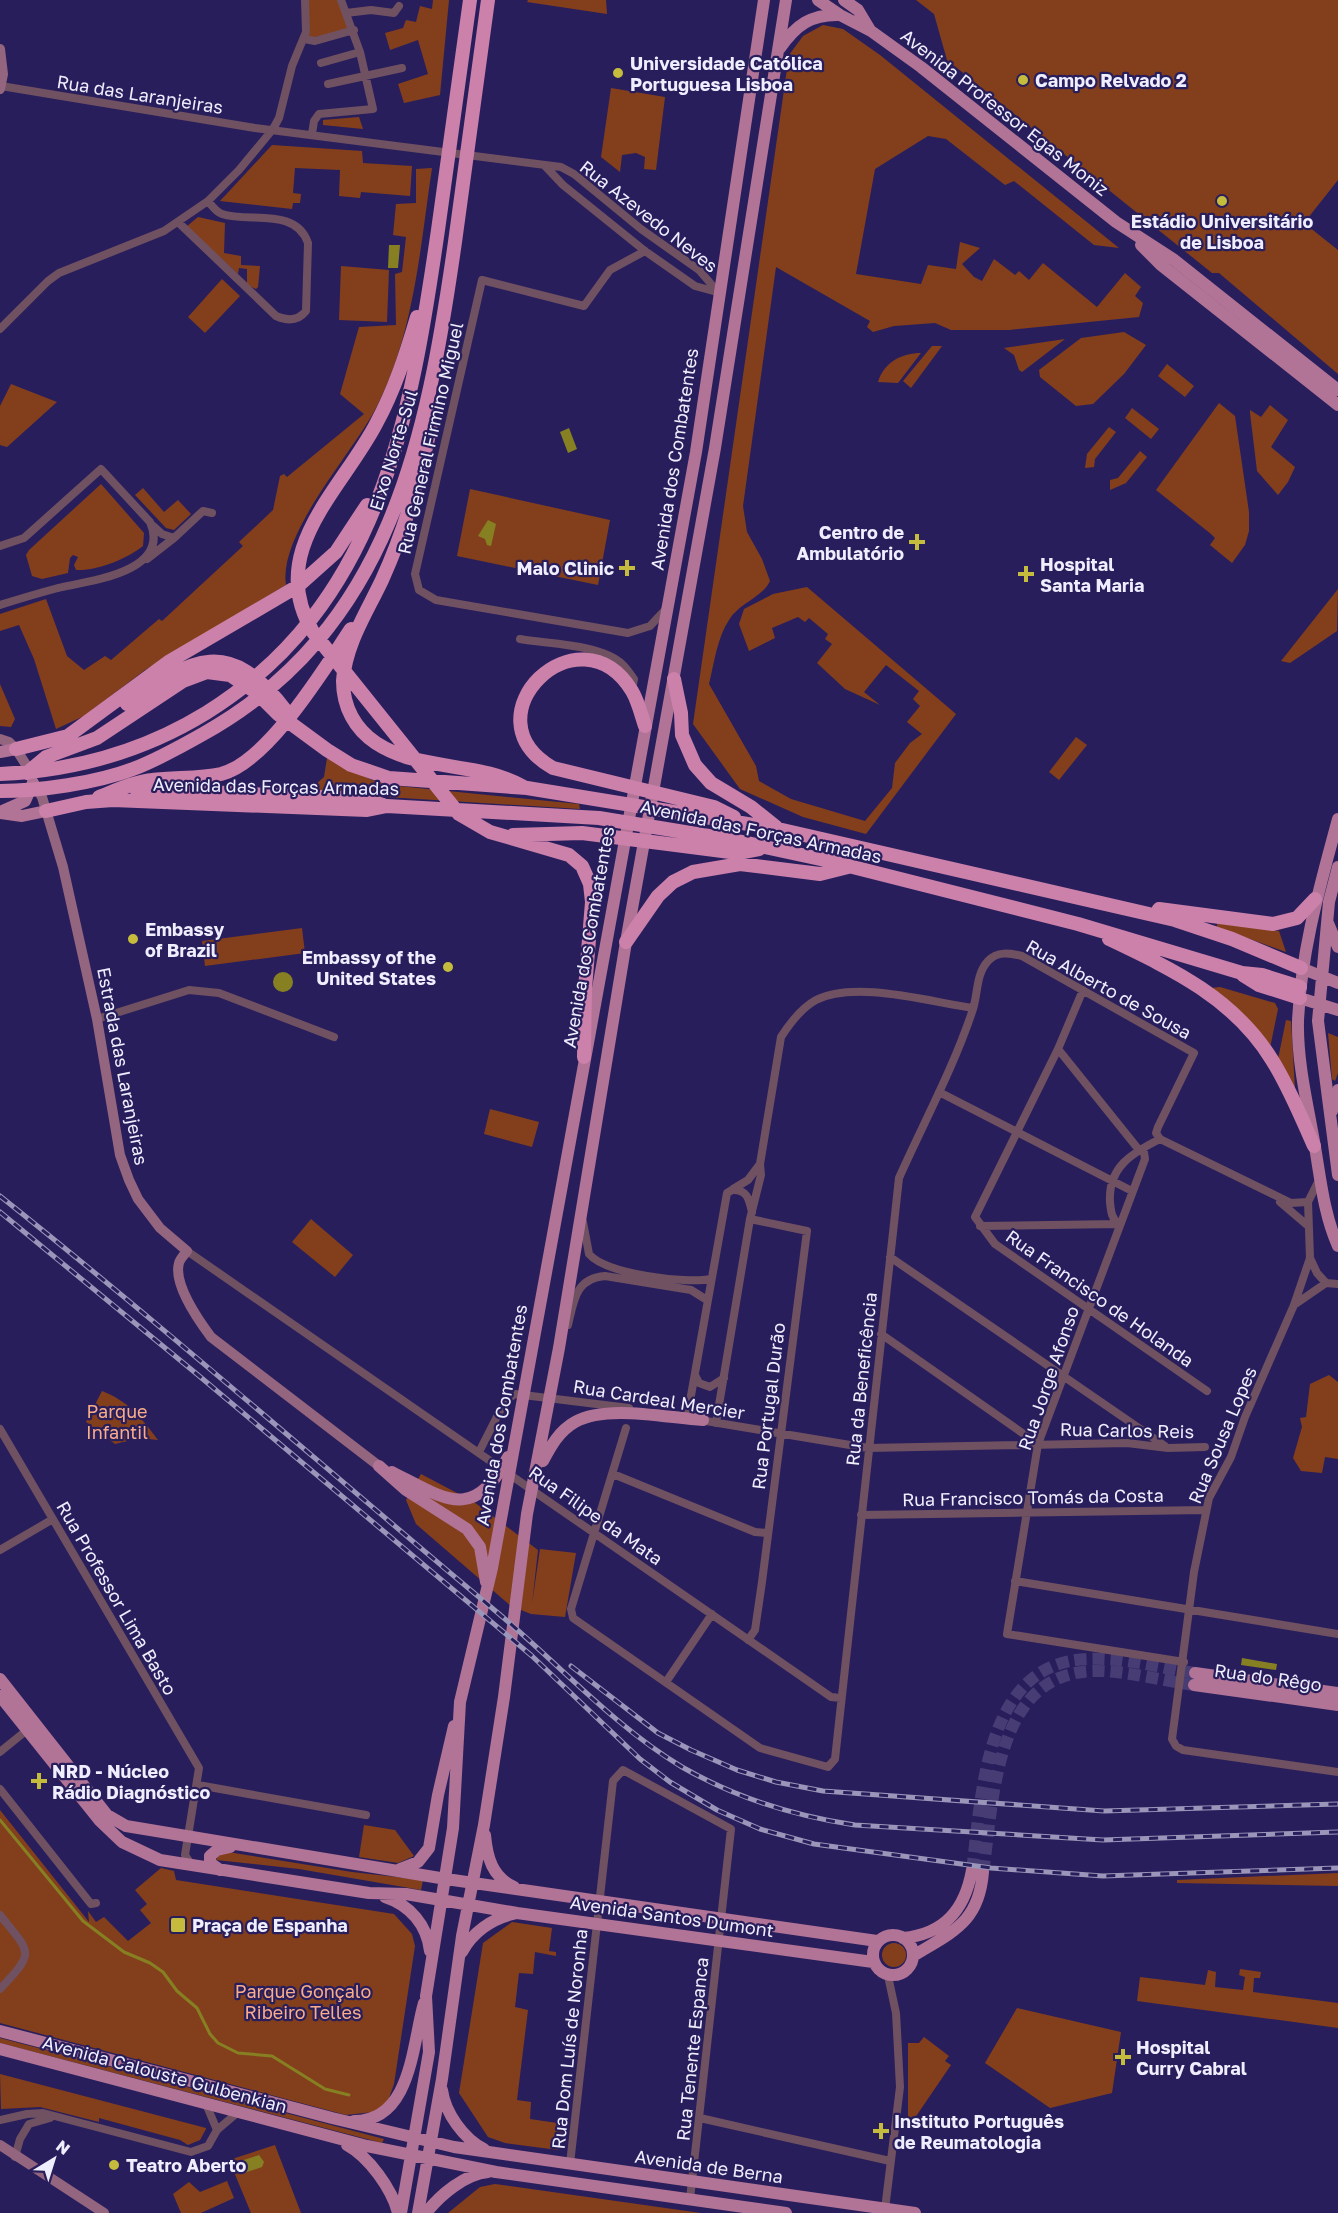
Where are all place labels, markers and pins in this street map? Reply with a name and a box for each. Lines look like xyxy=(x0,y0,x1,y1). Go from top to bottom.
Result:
place label: Universidade Católica Portuguesa Lisboa xyxy=(630,52,823,95)
marker: Universidade Católica Portuguesa Lisboa xyxy=(611,66,625,80)
place label: Campo Relvado 2 xyxy=(1035,69,1187,91)
marker: Campo Relvado 2 xyxy=(1016,73,1030,87)
marker: Estádio Universitário de Lisboa xyxy=(1215,194,1229,208)
place label: Estádio Universitário de Lisboa xyxy=(1131,210,1314,253)
place label: Centro de Ambulatório xyxy=(796,521,904,564)
marker: Centro de Ambulatório xyxy=(908,533,926,551)
place label: Hospital Santa Maria xyxy=(1040,553,1144,596)
place label: Malo Clinic xyxy=(516,557,614,579)
marker: Malo Clinic xyxy=(618,559,636,577)
marker: Hospital Santa Maria xyxy=(1017,565,1035,583)
place label: Embassy of Brazil xyxy=(145,918,224,961)
marker: Embassy of Brazil xyxy=(126,932,140,946)
place label: Embassy of the United States xyxy=(302,946,436,989)
marker: Embassy of the United States xyxy=(441,960,455,974)
place label: NRD - Núcleo Rádio Diagnóstico xyxy=(52,1760,210,1803)
marker: NRD - Núcleo Rádio Diagnóstico xyxy=(30,1772,48,1790)
place label: Praça de Espanha xyxy=(192,1914,348,1936)
marker: Praça de Espanha xyxy=(169,1916,187,1934)
place label: Hospital Curry Cabral xyxy=(1136,2036,1247,2079)
marker: Hospital Curry Cabral xyxy=(1114,2048,1132,2066)
place label: Instituto Português de Reumatologia xyxy=(894,2110,1064,2153)
marker: Instituto Português de Reumatologia xyxy=(872,2122,890,2140)
place label: Teatro Aberto xyxy=(126,2154,247,2176)
marker: Teatro Aberto xyxy=(107,2158,121,2172)

